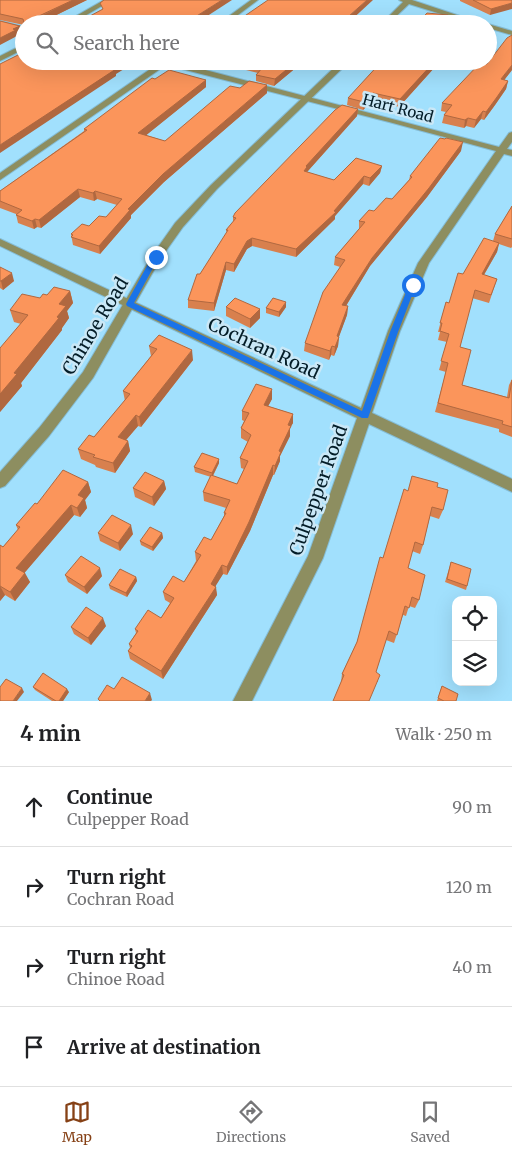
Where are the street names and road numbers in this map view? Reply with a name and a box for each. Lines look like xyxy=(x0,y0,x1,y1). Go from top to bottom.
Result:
street label: Hart Road xyxy=(360,89,436,127)
street label: Chinoe Road xyxy=(57,273,133,379)
street label: Cochran Road xyxy=(204,312,324,384)
street label: Culpepper Road xyxy=(284,422,352,558)

